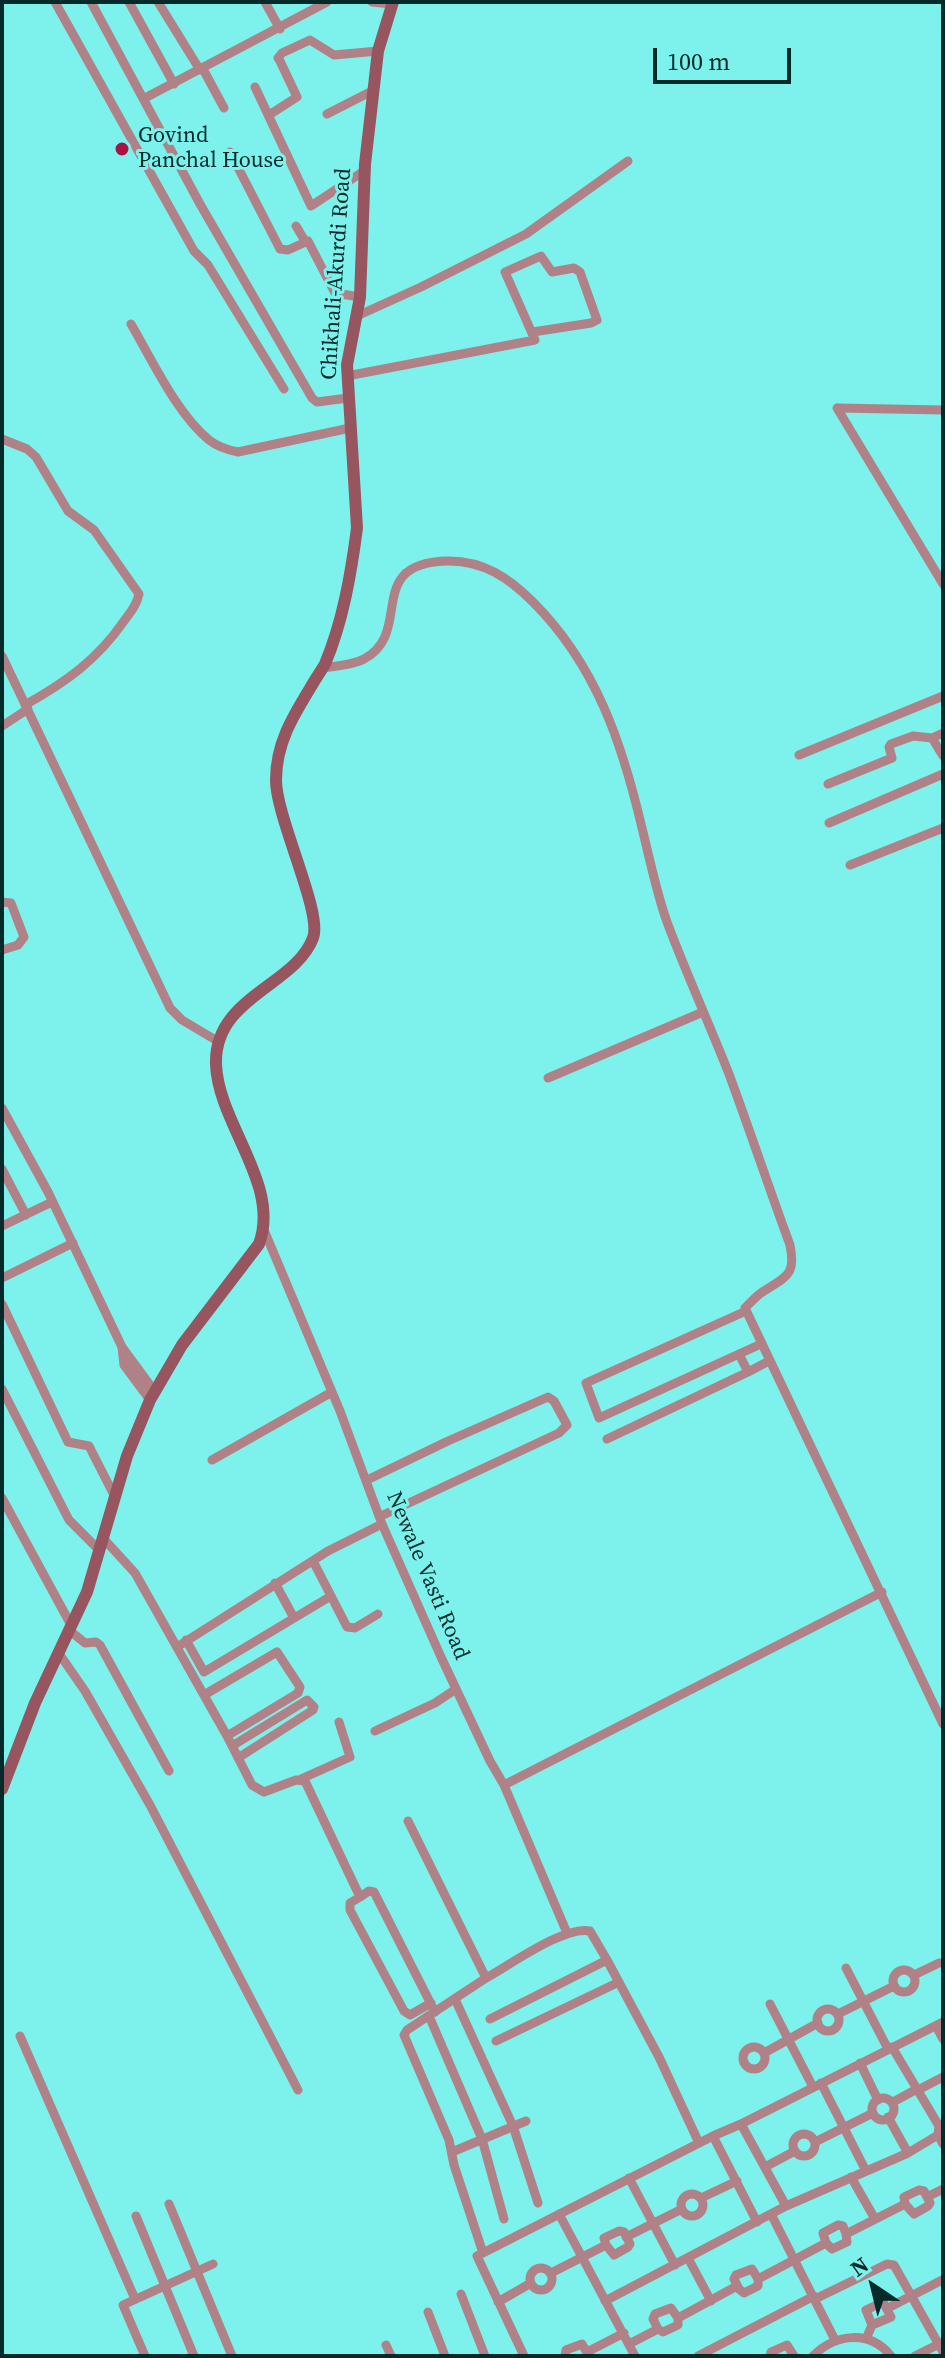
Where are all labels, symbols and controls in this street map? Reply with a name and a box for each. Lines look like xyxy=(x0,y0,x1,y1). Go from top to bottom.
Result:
scale bar xyxy=(657,32,795,82)
text: 100 m xyxy=(667,45,730,78)
place label: Govind Panchal House xyxy=(138,123,284,174)
marker: Govind Panchal House xyxy=(113,140,131,158)
street label: Chikhali-Akurdi Road xyxy=(316,167,358,381)
street label: Newale Vasti Road xyxy=(380,1488,474,1664)
north arrow xyxy=(833,2246,913,2326)
text: N xyxy=(844,2249,874,2283)

